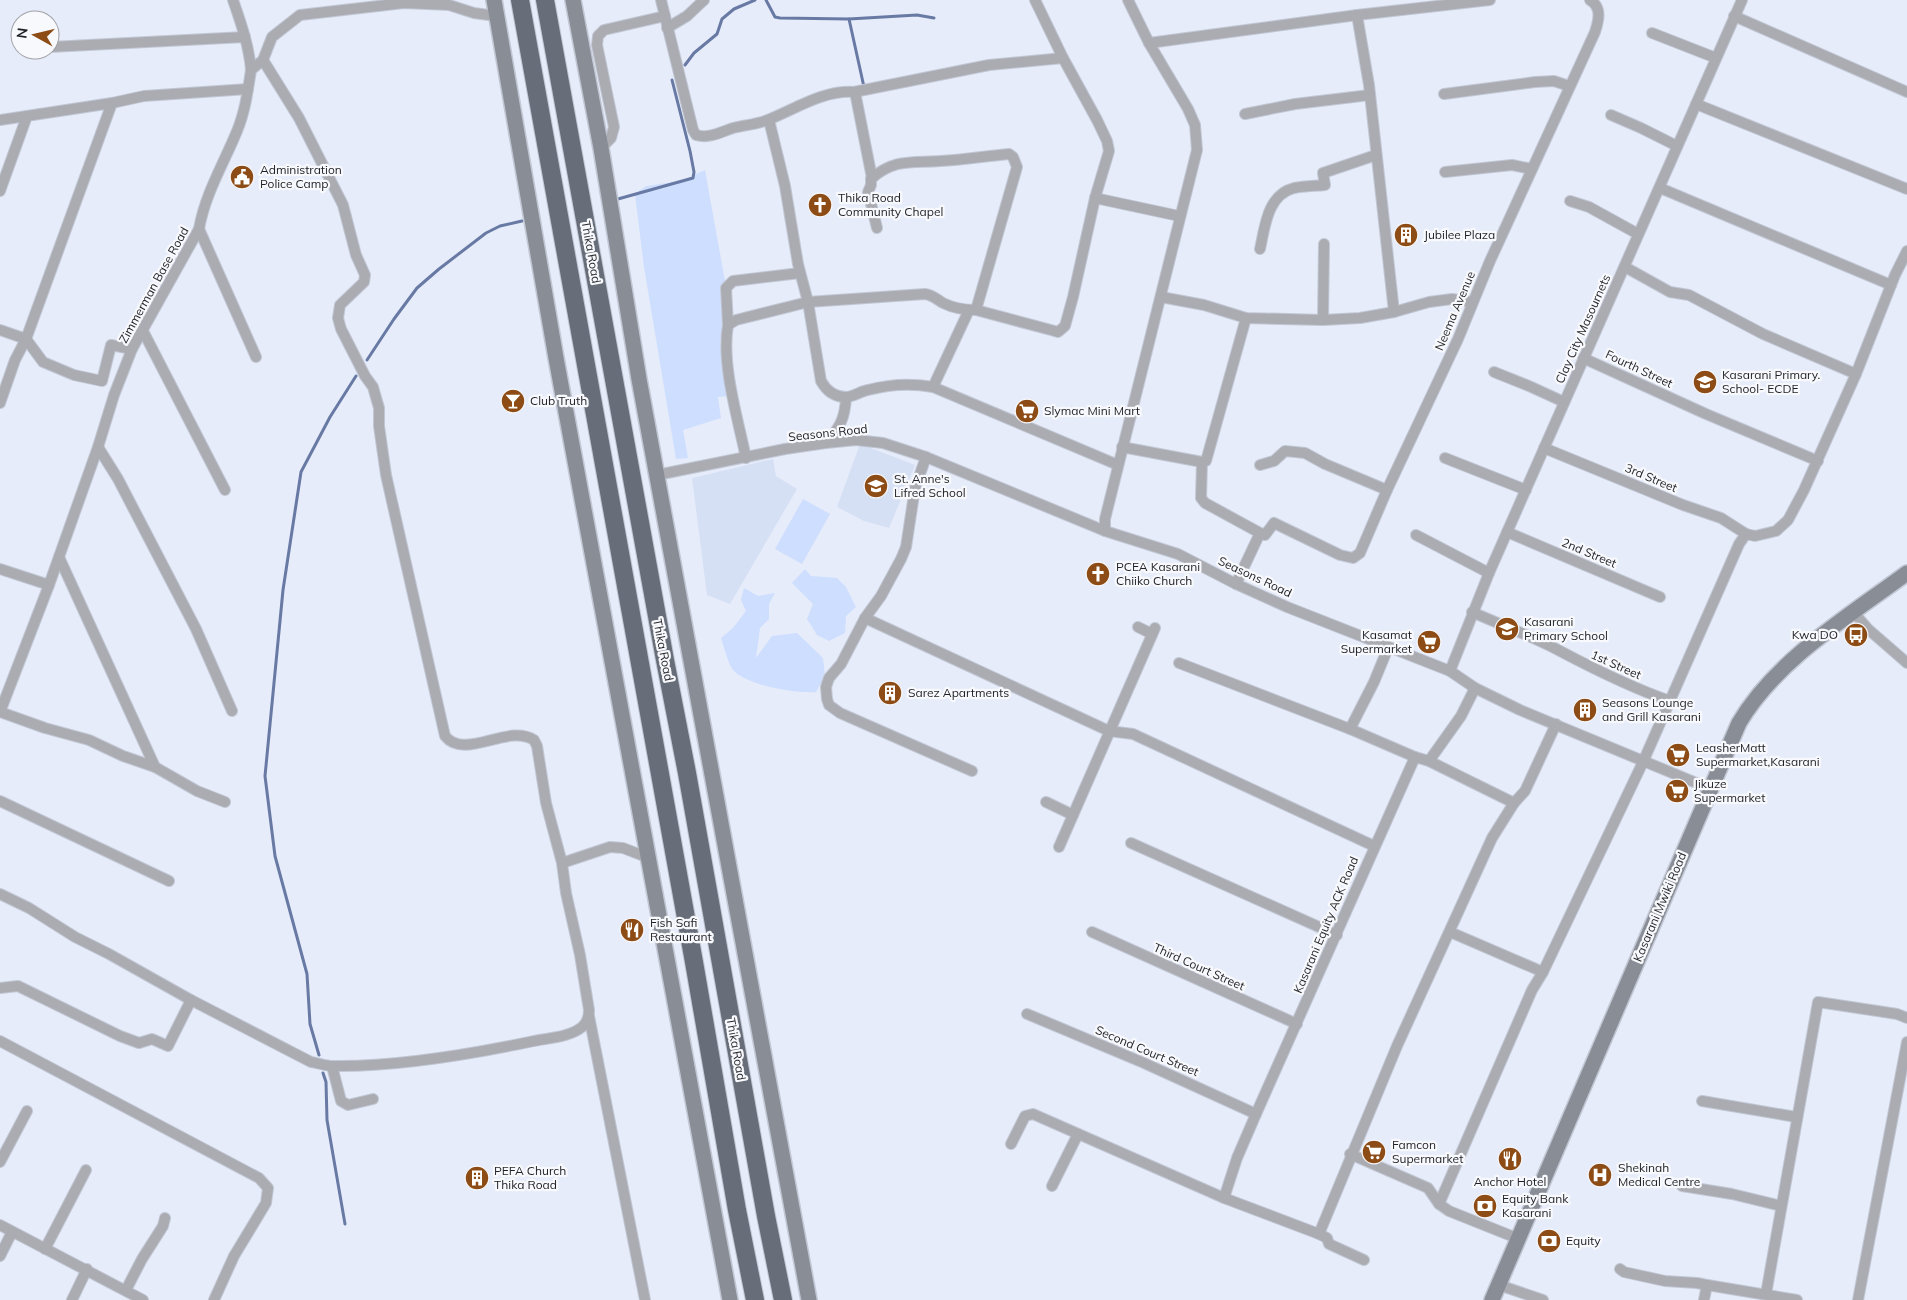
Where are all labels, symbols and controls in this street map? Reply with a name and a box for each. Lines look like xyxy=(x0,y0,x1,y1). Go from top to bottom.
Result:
north arrow xyxy=(10,10,60,60)
text: N xyxy=(12,27,32,40)
place label: Administration Police Camp xyxy=(260,162,342,191)
public building icon: Administration Police Camp xyxy=(229,164,255,190)
place label: Thika Road Community Chapel xyxy=(838,190,943,219)
church icon: Thika Road Community Chapel xyxy=(807,192,833,218)
street label: Thika Road xyxy=(579,220,604,284)
building icon: Jubilee Plaza xyxy=(1393,222,1419,248)
street label: Zimmerman Base Road xyxy=(115,224,192,345)
place label: Jubilee Plaza xyxy=(1424,227,1495,242)
street label: Neema Avenue xyxy=(1431,269,1478,353)
street label: Clay City Masournets xyxy=(1552,272,1613,386)
street label: Fourth Street xyxy=(1603,346,1675,391)
place label: Kasarani Primary. School- ECDE xyxy=(1722,367,1820,396)
school or university icon: Kasarani Primary. School- ECDE xyxy=(1692,369,1718,395)
bar icon: Club Truth xyxy=(500,388,526,414)
place label: Club Truth xyxy=(530,393,587,408)
supermarket icon: Slymac Mini Mart xyxy=(1014,398,1040,424)
place label: Slymac Mini Mart xyxy=(1044,403,1140,418)
street label: Seasons Road xyxy=(788,421,868,444)
street label: 3rd Street xyxy=(1623,460,1679,495)
place label: St. Anne's Lifred School xyxy=(894,471,966,500)
school or university icon: St. Anne's Lifred School xyxy=(863,473,889,499)
street label: 2nd Street xyxy=(1560,534,1619,571)
street label: Seasons Road xyxy=(1216,553,1294,600)
place label: PCEA Kasarani Chiiko Church xyxy=(1116,559,1200,588)
church icon: PCEA Kasarani Chiiko Church xyxy=(1085,561,1111,587)
place label: Kasarani Primary School xyxy=(1524,614,1608,643)
school or university icon: Kasarani Primary School xyxy=(1494,616,1520,642)
street label: Thika Road xyxy=(650,618,677,682)
bus stop icon: Kwa DO xyxy=(1843,622,1869,648)
place label: Kasamat Supermarket xyxy=(1341,627,1412,656)
place label: Kwa DO xyxy=(1792,627,1838,642)
supermarket icon: Kasamat Supermarket xyxy=(1416,629,1442,655)
street label: 1st Street xyxy=(1589,647,1644,682)
building icon: Sarez Apartments xyxy=(877,680,903,706)
place label: Sarez Apartments xyxy=(908,685,1009,700)
place label: Seasons Lounge and Grill Kasarani xyxy=(1602,695,1701,724)
building icon: Seasons Lounge and Grill Kasarani xyxy=(1572,697,1598,723)
place label: LeasherMatt Supermarket,Kasarani xyxy=(1696,740,1820,769)
supermarket icon: LeasherMatt Supermarket,Kasarani xyxy=(1665,742,1691,768)
place label: Jikuze Supermarket xyxy=(1694,776,1765,805)
supermarket icon: Jikuze Supermarket xyxy=(1664,778,1690,804)
street label: Kasarani Mwiki Road xyxy=(1630,850,1689,964)
street label: Kasarani Equity ACK Road xyxy=(1290,854,1361,996)
place label: Fish Safi Restaurant xyxy=(650,915,712,944)
restaurant icon: Fish Safi Restaurant xyxy=(619,917,645,943)
street label: Third Court Street xyxy=(1151,940,1247,993)
street label: Thika Road xyxy=(724,1017,749,1081)
street label: Second Court Street xyxy=(1093,1022,1201,1079)
place label: Famcon Supermarket xyxy=(1392,1137,1463,1166)
supermarket icon: Famcon Supermarket xyxy=(1361,1139,1387,1165)
restaurant icon: Anchor Hotel xyxy=(1497,1146,1523,1172)
place label: Shekinah Medical Centre xyxy=(1618,1160,1700,1189)
hospital icon: Shekinah Medical Centre xyxy=(1587,1162,1613,1188)
place label: PEFA Church Thika Road xyxy=(494,1163,566,1192)
building icon: PEFA Church Thika Road xyxy=(464,1165,490,1191)
place label: Anchor Hotel xyxy=(1474,1174,1546,1189)
place label: Equity Bank Kasarani xyxy=(1502,1191,1569,1220)
bank icon: Equity Bank Kasarani xyxy=(1472,1193,1498,1219)
bank icon: Equity xyxy=(1536,1228,1562,1254)
place label: Equity xyxy=(1566,1233,1601,1248)

